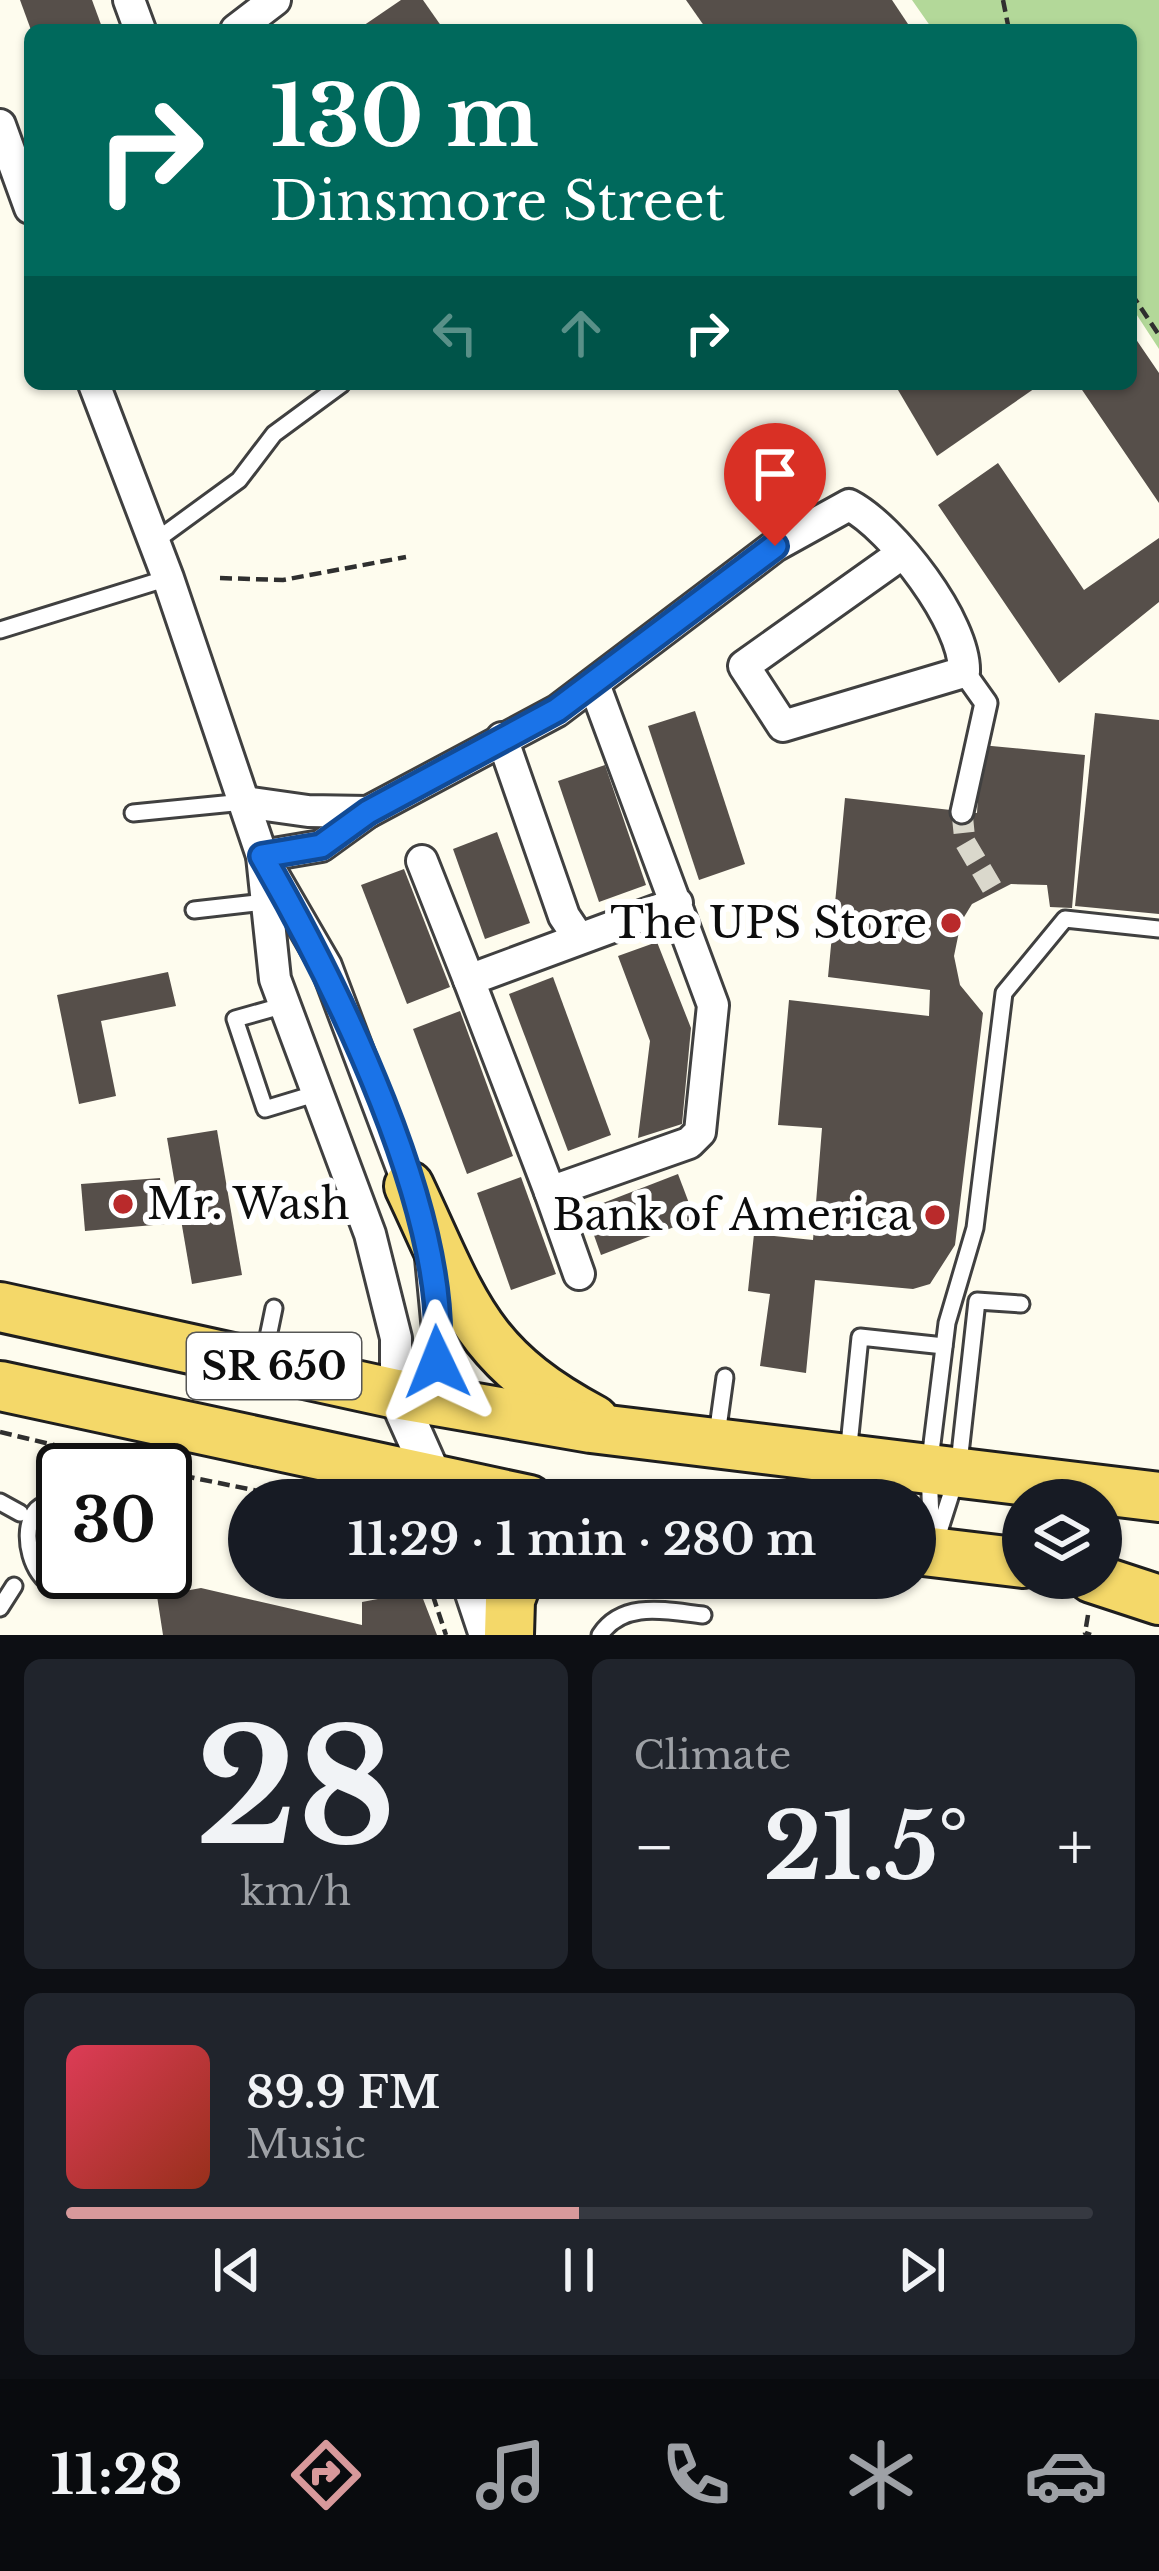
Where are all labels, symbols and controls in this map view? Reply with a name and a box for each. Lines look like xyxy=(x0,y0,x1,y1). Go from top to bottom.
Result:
text: 130 m xyxy=(270,65,539,169)
icon: right xyxy=(72,72,228,228)
text: Dinsmore Street xyxy=(270,168,725,235)
icon: left xyxy=(422,300,488,366)
icon: ahead xyxy=(548,300,614,366)
icon: right xyxy=(674,300,740,366)
pin xyxy=(724,423,826,546)
icon: arrive xyxy=(742,441,808,507)
place label: The UPS Store xyxy=(610,897,927,949)
marker: The UPS Store xyxy=(938,910,964,936)
place label: Mr. Wash xyxy=(147,1178,350,1230)
place label: Bank of America xyxy=(552,1189,912,1241)
marker: Mr. Wash xyxy=(110,1191,136,1217)
marker: Bank of America xyxy=(922,1202,948,1228)
position arrow xyxy=(374,1299,500,1425)
road number: SR 650 xyxy=(187,1333,361,1399)
speed limit sign: 30 xyxy=(36,1443,192,1599)
map controls xyxy=(1002,1479,1122,1599)
button: layers xyxy=(1002,1479,1122,1599)
text: 11:29 · 1 min · 280 m xyxy=(348,1511,816,1567)
text: 28 xyxy=(195,1692,396,1885)
text: Climate xyxy=(634,1731,791,1780)
text: 21.5° xyxy=(764,1792,968,1903)
text: − xyxy=(634,1806,675,1888)
text: + xyxy=(1057,1806,1093,1888)
text: km/h xyxy=(240,1867,351,1916)
text: 89.9 FM xyxy=(246,2064,440,2120)
text: Music xyxy=(246,2120,366,2169)
icon: previous xyxy=(204,2237,270,2303)
icon: pause xyxy=(546,2237,612,2303)
icon: next xyxy=(889,2237,955,2303)
icon: directions xyxy=(284,2433,368,2517)
icon: music xyxy=(469,2433,553,2517)
icon: phone xyxy=(654,2433,738,2517)
icon: climate xyxy=(839,2433,923,2517)
icon: car xyxy=(1024,2433,1108,2517)
text: 11:28 xyxy=(51,2442,182,2509)

